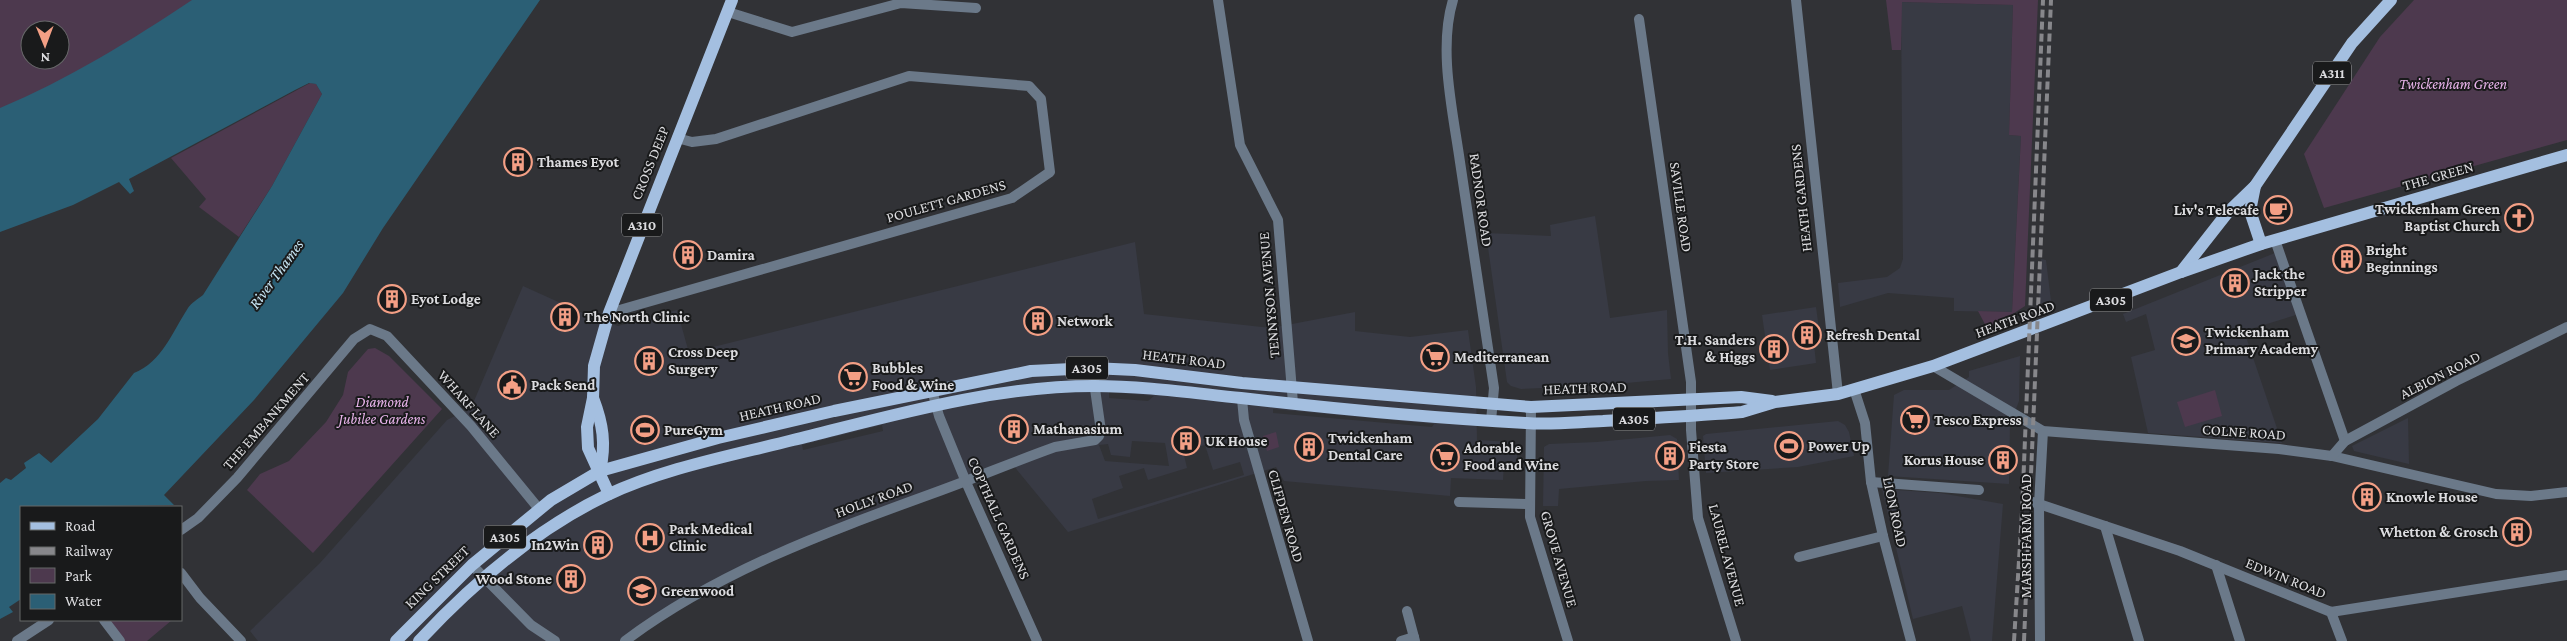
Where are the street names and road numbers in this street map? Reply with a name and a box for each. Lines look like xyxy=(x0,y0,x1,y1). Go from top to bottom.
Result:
road number: A311 xyxy=(2313,62,2351,84)
street label: CROSS DEEP xyxy=(628,124,672,202)
street label: HEATH GARDENS xyxy=(1787,143,1815,253)
street label: RADNOR ROAD xyxy=(1467,152,1495,248)
street label: THE GREEN xyxy=(2401,158,2475,194)
street label: SAVILLE ROAD xyxy=(1667,161,1695,253)
street label: POULETT GARDENS xyxy=(884,176,1008,226)
road number: A310 xyxy=(622,214,662,236)
street label: TENNYSON AVENUE xyxy=(1256,231,1282,359)
road number: A305 xyxy=(2090,288,2132,312)
street label: HEATH ROAD xyxy=(1973,297,2057,341)
street label: HEATH ROAD xyxy=(1142,346,1226,372)
street label: ALBION ROAD xyxy=(2397,348,2483,402)
road number: A305 xyxy=(1066,356,1108,379)
street label: WHARF LANE xyxy=(435,367,503,441)
street label: THE EMBANKMENT xyxy=(220,369,312,473)
street label: HEATH ROAD xyxy=(1543,379,1627,397)
street label: HEATH ROAD xyxy=(738,390,822,424)
road number: A305 xyxy=(1613,408,1655,430)
street label: COLNE ROAD xyxy=(2202,421,2286,443)
street label: COPTHALL GARDENS xyxy=(965,454,1033,582)
street label: CLIFDEN ROAD xyxy=(1265,468,1307,564)
street label: MARSH FARM ROAD xyxy=(2018,474,2034,598)
street label: LION ROAD xyxy=(1880,475,1910,549)
street label: HOLLY ROAD xyxy=(833,478,915,520)
street label: LAUREL AVENUE xyxy=(1706,502,1748,608)
street label: GROVE AVENUE xyxy=(1538,509,1580,609)
road number: A305 xyxy=(484,526,526,548)
street label: KING STREET xyxy=(402,542,472,612)
street label: EDWIN ROAD xyxy=(2243,555,2329,601)

